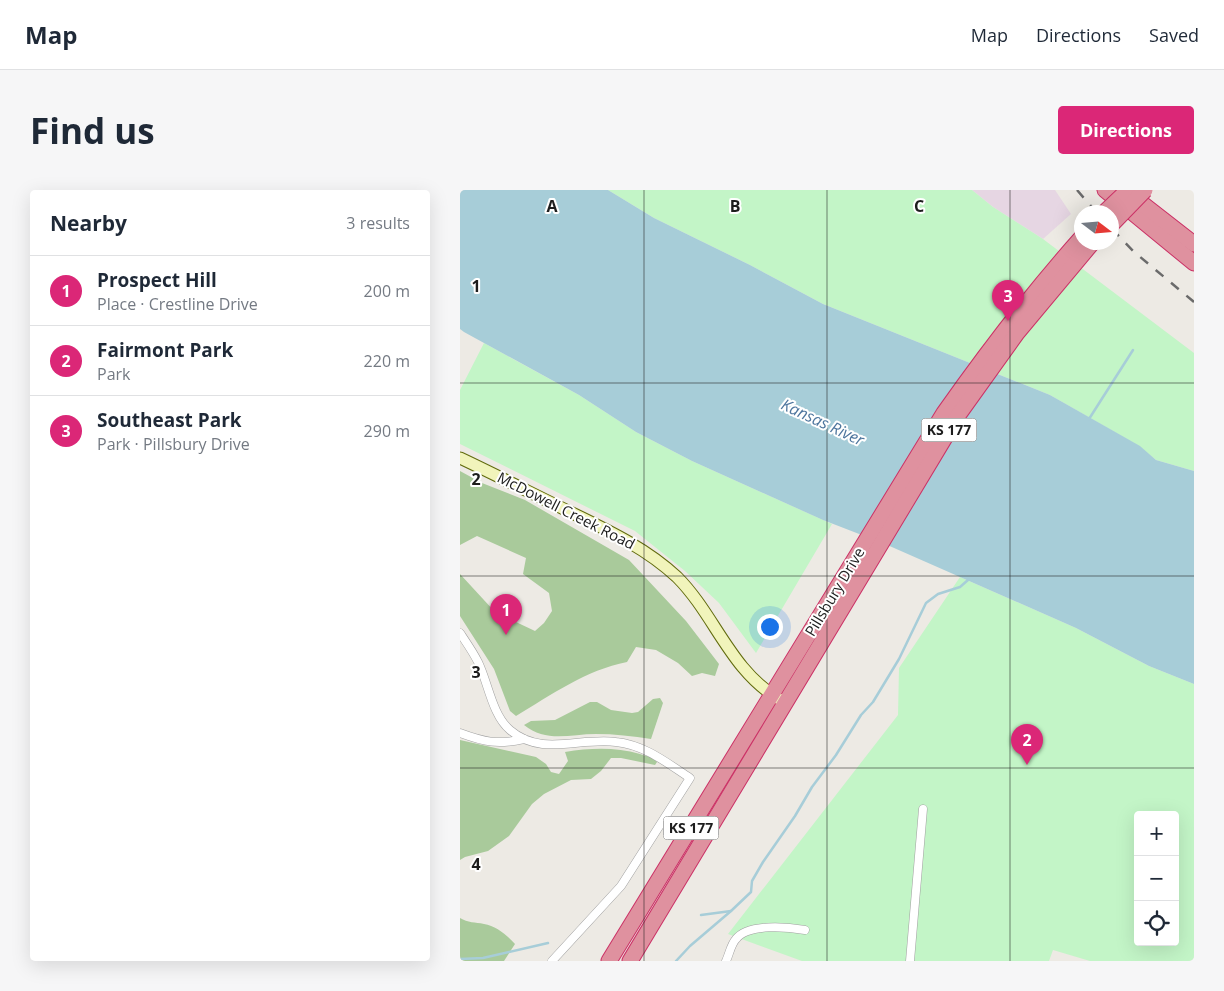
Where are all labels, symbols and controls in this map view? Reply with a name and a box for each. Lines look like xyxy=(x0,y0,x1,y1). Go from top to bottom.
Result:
text: Map xyxy=(25,18,77,51)
text: Map xyxy=(971,23,1008,47)
text: Directions xyxy=(1036,23,1121,47)
text: Saved xyxy=(1149,23,1199,47)
button: Directions xyxy=(1058,106,1194,154)
text: Find us xyxy=(30,107,155,154)
text: A xyxy=(546,195,558,217)
text: B xyxy=(730,195,740,217)
text: C xyxy=(914,195,924,217)
north arrow xyxy=(1074,205,1119,250)
text: Nearby xyxy=(50,209,127,237)
text: 3 results xyxy=(346,212,410,234)
text: Prospect Hill xyxy=(97,267,217,293)
text: 1 xyxy=(471,275,481,297)
text: 1 xyxy=(61,280,71,302)
text: 200 m xyxy=(364,280,410,302)
pin: 3 xyxy=(992,280,1024,321)
text: Place · Crestline Drive xyxy=(97,293,258,315)
text: Fairmont Park xyxy=(97,337,233,363)
text: 2 xyxy=(61,350,71,372)
text: 220 m xyxy=(364,350,410,372)
text: Park xyxy=(97,363,130,385)
water label: Kansas River xyxy=(778,393,869,451)
text: Southeast Park xyxy=(97,407,242,433)
road number: KS 177 xyxy=(922,418,976,442)
text: 3 xyxy=(61,420,71,442)
text: 290 m xyxy=(364,420,410,442)
text: Park · Pillsbury Drive xyxy=(97,433,250,455)
street label: McDowell Creek Road xyxy=(494,467,639,554)
text: 2 xyxy=(471,468,481,490)
street label: Pillsbury Drive xyxy=(800,543,869,640)
pin: 1 xyxy=(490,594,522,635)
your location xyxy=(757,614,783,640)
text: 3 xyxy=(471,661,481,683)
pin: 2 xyxy=(1011,724,1043,765)
map controls xyxy=(1134,811,1179,946)
button: + xyxy=(1134,811,1179,856)
road number: KS 177 xyxy=(664,816,718,840)
text: 4 xyxy=(471,853,481,875)
button: − xyxy=(1134,856,1179,901)
button: locate xyxy=(1134,901,1179,946)

